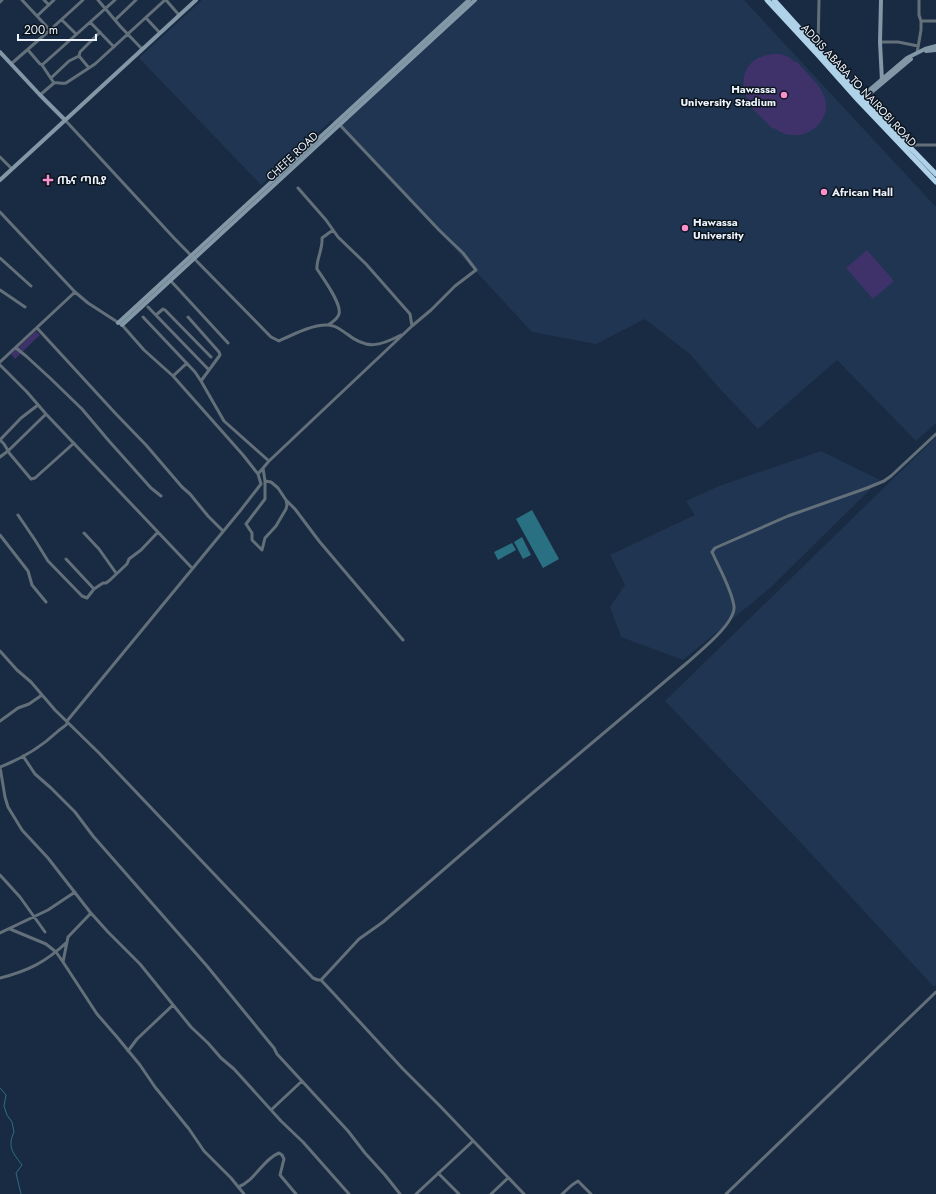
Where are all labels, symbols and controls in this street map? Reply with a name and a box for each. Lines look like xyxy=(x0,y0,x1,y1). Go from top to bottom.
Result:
scale bar xyxy=(18,16,96,42)
street label: ADDIS ABABA TO NAIROBI ROAD xyxy=(798,20,921,150)
text: 200 m xyxy=(24,21,58,39)
place label: Hawassa University Stadium xyxy=(680,81,776,110)
marker: Hawassa University Stadium xyxy=(779,90,789,100)
street label: CHEFE ROAD xyxy=(263,127,322,184)
place label: ጤና ጣቢያ xyxy=(57,172,107,188)
marker: ጤና ጣቢያ xyxy=(42,174,54,186)
place label: African Hall xyxy=(831,184,893,200)
marker: African Hall xyxy=(819,187,829,197)
place label: Hawassa University xyxy=(693,214,744,243)
marker: Hawassa University xyxy=(680,223,690,233)

